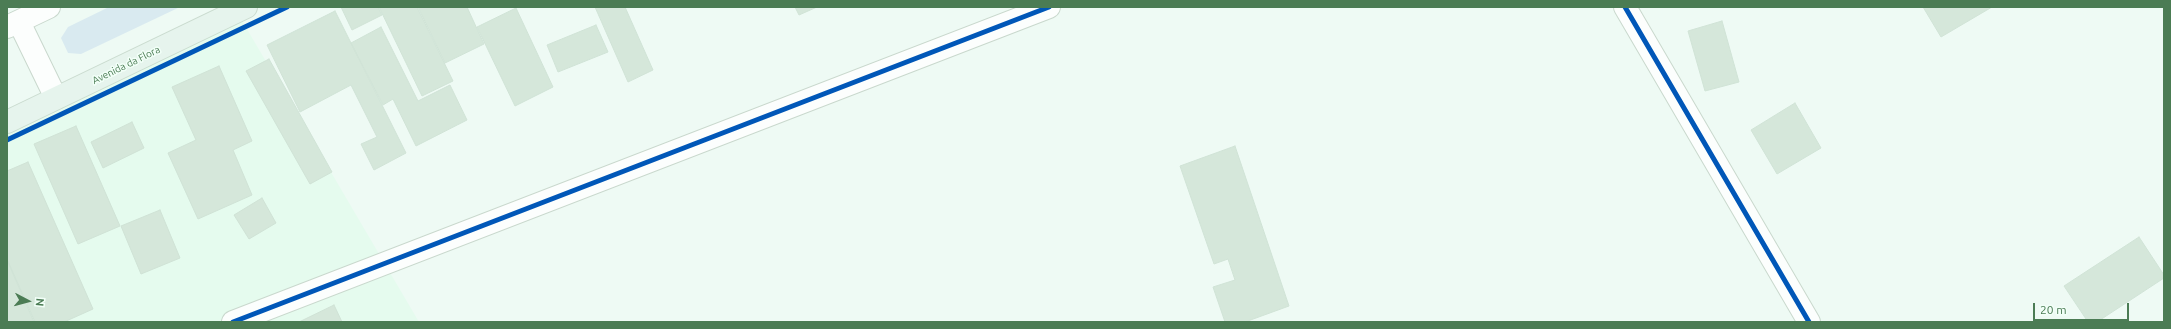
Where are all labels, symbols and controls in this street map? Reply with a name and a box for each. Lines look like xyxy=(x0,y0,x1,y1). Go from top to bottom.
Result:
street label: Avenida da Flora xyxy=(90,43,162,87)
north arrow xyxy=(8,281,48,321)
scale bar xyxy=(2035,295,2131,321)
text: N xyxy=(34,298,46,307)
text: 20 m xyxy=(2040,303,2067,316)

